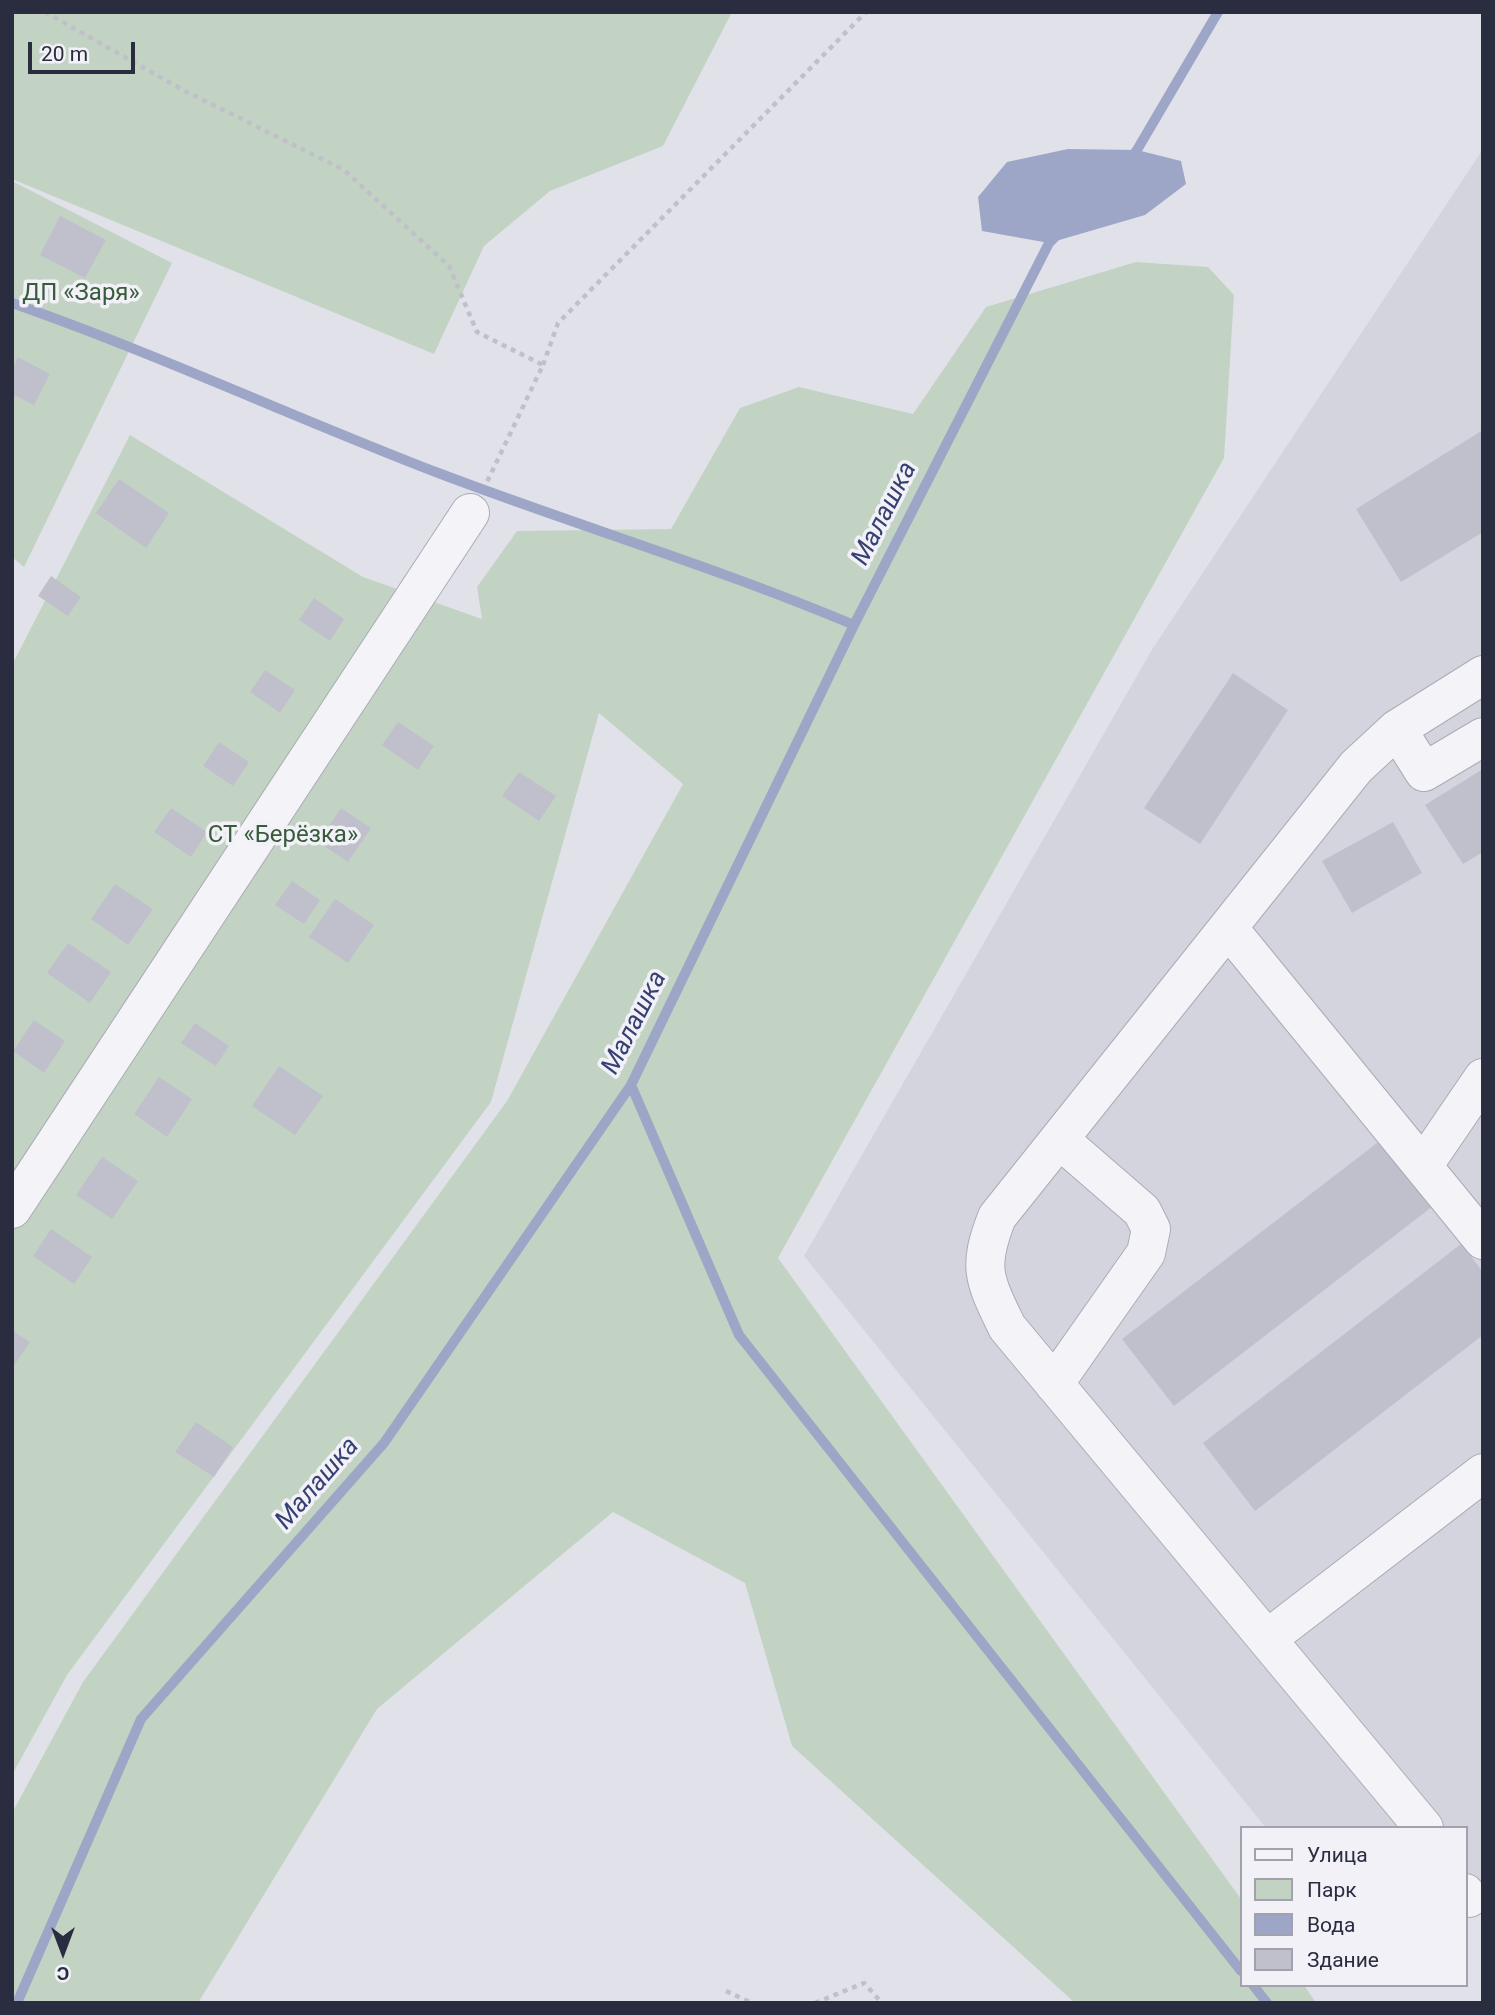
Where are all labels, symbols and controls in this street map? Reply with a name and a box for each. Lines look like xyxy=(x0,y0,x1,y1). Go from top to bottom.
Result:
scale bar xyxy=(32,28,138,72)
text: 20 m xyxy=(41,42,88,66)
park label: ДП «Заря» xyxy=(22,280,140,308)
water label: Малашка xyxy=(846,457,924,571)
park label: СТ «Берёзка» xyxy=(208,822,358,850)
water label: Малашка xyxy=(596,966,674,1080)
water label: Малашка xyxy=(270,1432,366,1536)
legend xyxy=(1240,1826,1467,1987)
text: Улица xyxy=(1307,1843,1368,1867)
text: Парк xyxy=(1307,1878,1357,1902)
text: Вода xyxy=(1307,1913,1355,1937)
north arrow xyxy=(28,1917,98,1987)
text: Здание xyxy=(1307,1948,1379,1972)
text: С xyxy=(57,1962,69,1985)

